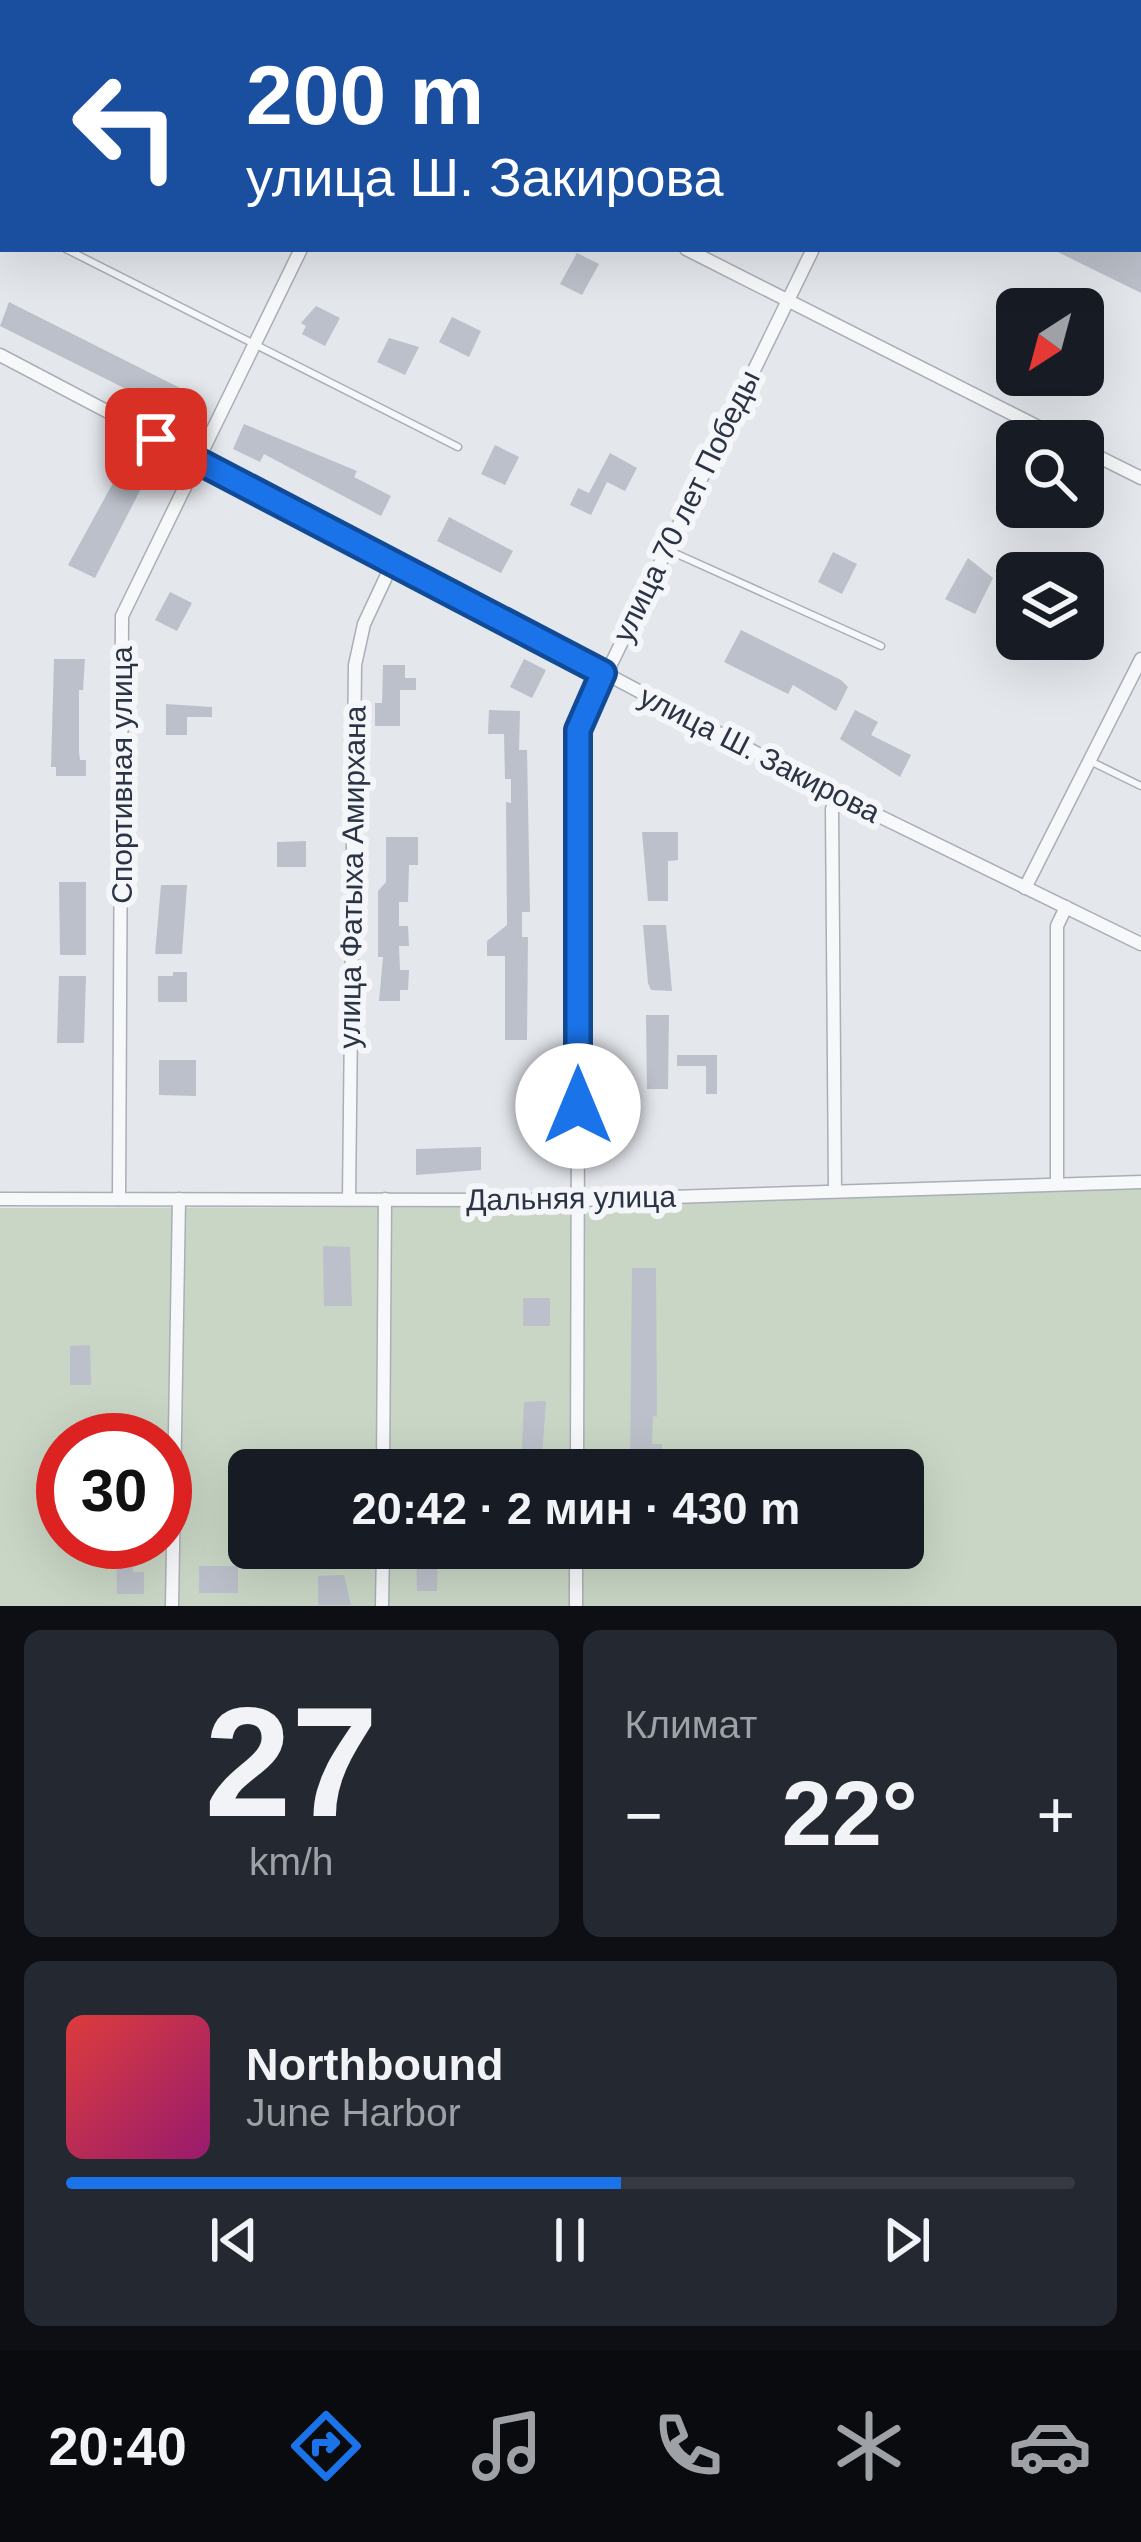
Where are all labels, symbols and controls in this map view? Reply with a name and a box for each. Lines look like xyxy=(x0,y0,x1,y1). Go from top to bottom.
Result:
icon: left xyxy=(48,48,204,204)
text: 200 m xyxy=(246,48,484,142)
text: улица Ш. Закирова xyxy=(246,147,724,207)
north arrow xyxy=(996,288,1104,396)
map controls xyxy=(996,288,1104,660)
street label: улица 70 лет Победы xyxy=(606,365,766,647)
pin xyxy=(105,388,207,490)
icon: arrive xyxy=(123,406,189,472)
button: search xyxy=(996,420,1104,528)
button: layers xyxy=(996,552,1104,660)
street label: Спортивная улица xyxy=(105,646,138,904)
street label: улица Ш. Закирова xyxy=(634,679,886,829)
street label: улица Фатыха Амирхана xyxy=(333,705,371,1049)
position arrow xyxy=(515,1043,641,1169)
street label: Дальняя улица xyxy=(466,1180,677,1216)
speed limit sign: 30 xyxy=(36,1413,192,1569)
text: 20:42 · 2 мин · 430 m xyxy=(352,1483,800,1534)
text: 27 xyxy=(204,1675,378,1849)
text: Климат xyxy=(625,1703,757,1746)
text: 22° xyxy=(782,1764,918,1864)
text: − xyxy=(625,1778,663,1852)
text: + xyxy=(1036,1778,1075,1852)
text: km/h xyxy=(249,1840,334,1883)
text: Northbound xyxy=(246,2039,503,2090)
text: June Harbor xyxy=(246,2091,461,2134)
icon: previous xyxy=(201,2207,267,2273)
icon: pause xyxy=(537,2207,603,2273)
icon: next xyxy=(874,2207,940,2273)
icon: directions xyxy=(284,2404,368,2488)
icon: music xyxy=(465,2404,549,2488)
icon: phone xyxy=(646,2404,730,2488)
icon: climate xyxy=(827,2404,911,2488)
icon: car xyxy=(1008,2404,1092,2488)
text: 20:40 xyxy=(49,2416,187,2476)

